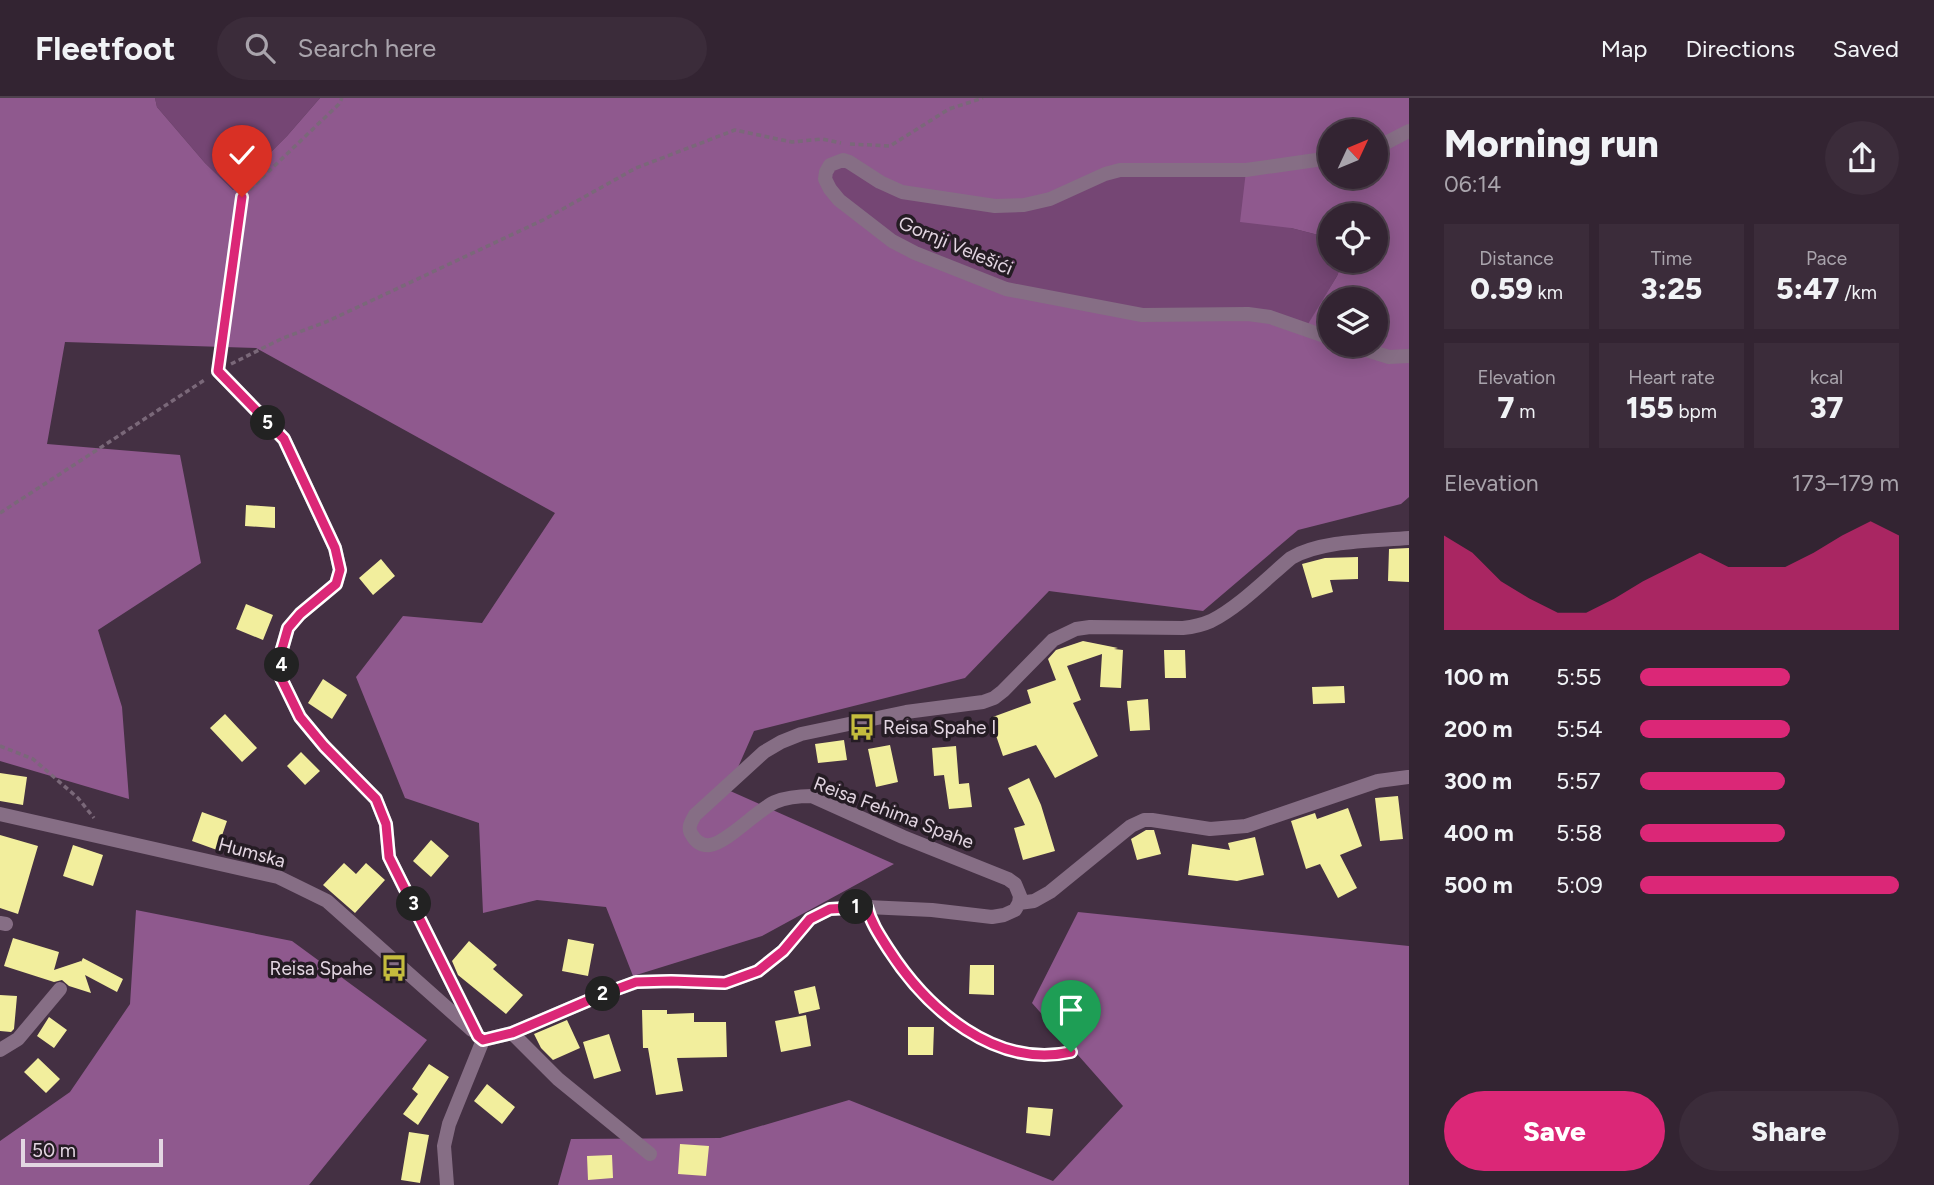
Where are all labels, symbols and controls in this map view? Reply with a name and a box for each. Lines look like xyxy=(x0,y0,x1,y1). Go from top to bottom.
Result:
search box xyxy=(217,17,707,80)
text: Fleetfoot xyxy=(35,29,175,68)
icon: search xyxy=(241,29,279,67)
text: Search here xyxy=(297,32,436,64)
text: Map xyxy=(1601,34,1647,63)
text: Directions xyxy=(1685,34,1795,63)
text: Saved xyxy=(1833,34,1899,63)
north arrow xyxy=(1318,119,1388,189)
map controls xyxy=(1318,119,1388,357)
text: Morning run xyxy=(1444,121,1659,167)
button: share xyxy=(1825,121,1899,195)
pin xyxy=(212,125,272,197)
icon: check xyxy=(223,136,261,174)
text: 06:14 xyxy=(1444,170,1501,198)
button: locate xyxy=(1318,203,1388,273)
street label: Gornji Velešići xyxy=(895,211,1016,280)
text: Distance xyxy=(1479,247,1554,270)
text: Time xyxy=(1651,247,1692,270)
text: Pace xyxy=(1806,247,1847,270)
text: 0.59 xyxy=(1470,270,1533,307)
text: 3:25 xyxy=(1641,270,1702,307)
text: 5:47 xyxy=(1776,270,1839,307)
text: km xyxy=(1533,281,1563,304)
text: /km xyxy=(1839,281,1877,304)
button: layers xyxy=(1318,287,1388,357)
text: Elevation xyxy=(1477,366,1556,389)
text: Heart rate xyxy=(1628,366,1715,389)
text: kcal xyxy=(1810,366,1843,389)
text: 7 xyxy=(1498,389,1515,426)
text: 155 xyxy=(1626,389,1674,426)
text: 37 xyxy=(1810,389,1843,426)
text: m xyxy=(1515,400,1535,423)
text: bpm xyxy=(1674,400,1717,423)
pin: 5 xyxy=(250,406,286,440)
text: 5 xyxy=(262,411,273,434)
text: Elevation xyxy=(1444,469,1539,497)
text: 173–179 m xyxy=(1792,469,1899,497)
pin: 4 xyxy=(264,648,300,682)
text: 4 xyxy=(275,653,288,676)
text: 100 m xyxy=(1444,663,1509,691)
text: 5:55 xyxy=(1556,663,1602,691)
bus stop icon: Reisa Spahe I xyxy=(847,712,877,742)
text: 200 m xyxy=(1444,715,1513,743)
text: 5:54 xyxy=(1556,715,1603,743)
place label: Reisa Spahe I xyxy=(883,716,996,739)
text: 300 m xyxy=(1444,767,1512,795)
text: 5:57 xyxy=(1556,767,1601,795)
street label: Reisa Fehima Spahe xyxy=(811,771,977,854)
text: 400 m xyxy=(1444,819,1514,847)
text: 5:58 xyxy=(1556,819,1602,847)
street label: Humska xyxy=(216,832,288,872)
text: 500 m xyxy=(1444,871,1513,899)
text: 5:09 xyxy=(1556,871,1603,899)
pin: 3 xyxy=(396,886,432,922)
pin: 1 xyxy=(838,890,874,924)
text: 3 xyxy=(408,892,419,915)
text: 1 xyxy=(851,895,860,918)
bus stop icon: Reisa Spahe xyxy=(379,953,409,983)
place label: Reisa Spahe xyxy=(270,957,373,980)
pin: 2 xyxy=(586,976,620,1012)
pin xyxy=(1041,980,1101,1052)
text: 2 xyxy=(597,982,608,1005)
icon: arrive xyxy=(1052,991,1090,1029)
button: Save xyxy=(1444,1091,1665,1171)
button: Share xyxy=(1679,1091,1899,1171)
scale bar xyxy=(21,1136,163,1168)
text: 50 m xyxy=(32,1139,76,1162)

